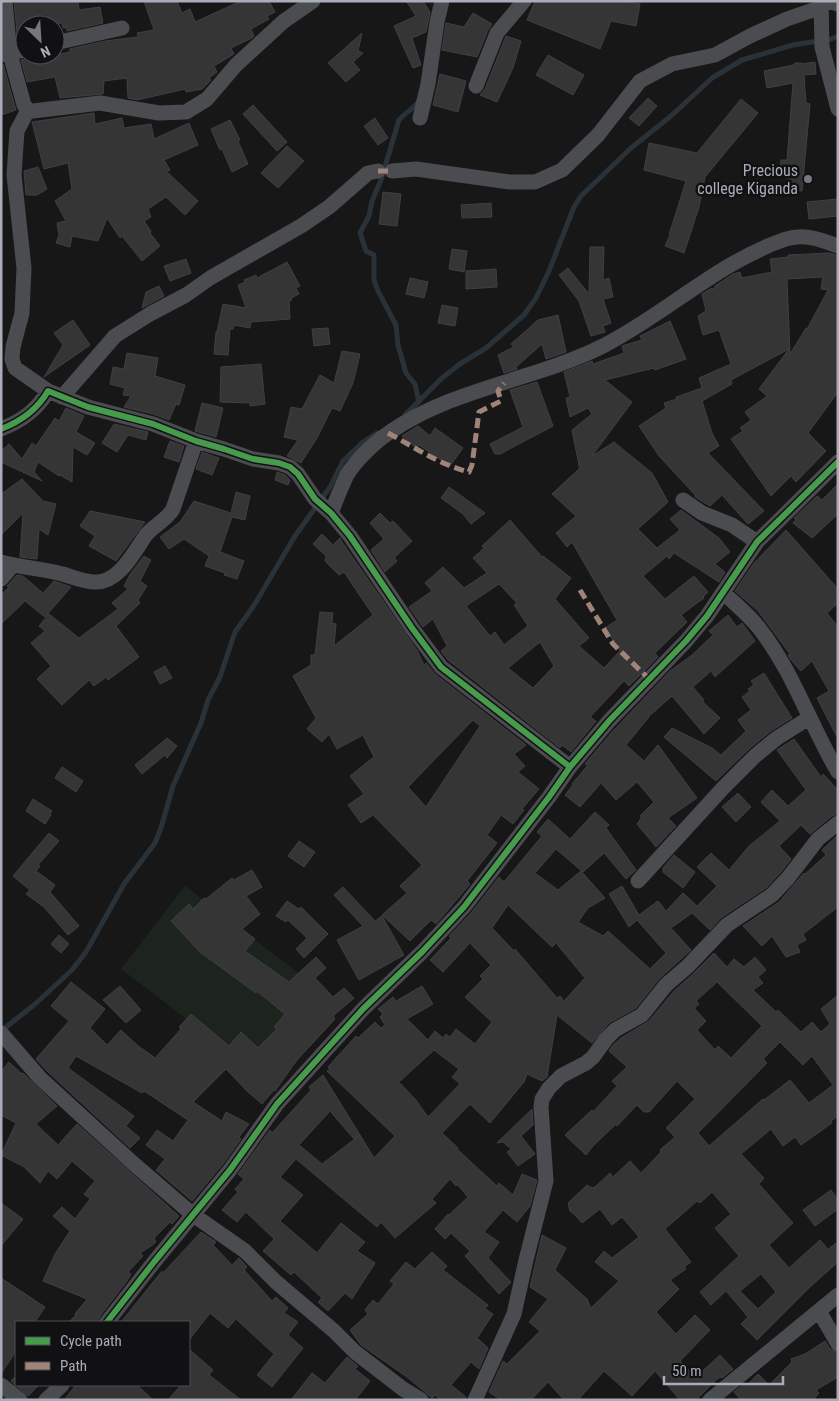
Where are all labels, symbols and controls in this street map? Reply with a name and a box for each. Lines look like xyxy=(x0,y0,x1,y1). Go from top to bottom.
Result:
north arrow xyxy=(15,15,65,65)
text: N xyxy=(38,43,53,61)
place label: Precious college Kiganda xyxy=(697,161,798,198)
marker: Precious college Kiganda xyxy=(802,173,814,185)
legend xyxy=(15,1321,190,1386)
text: Cycle path xyxy=(60,1332,122,1350)
scale bar xyxy=(664,1354,783,1386)
text: Path xyxy=(60,1357,87,1375)
text: 50 m xyxy=(672,1362,702,1380)

